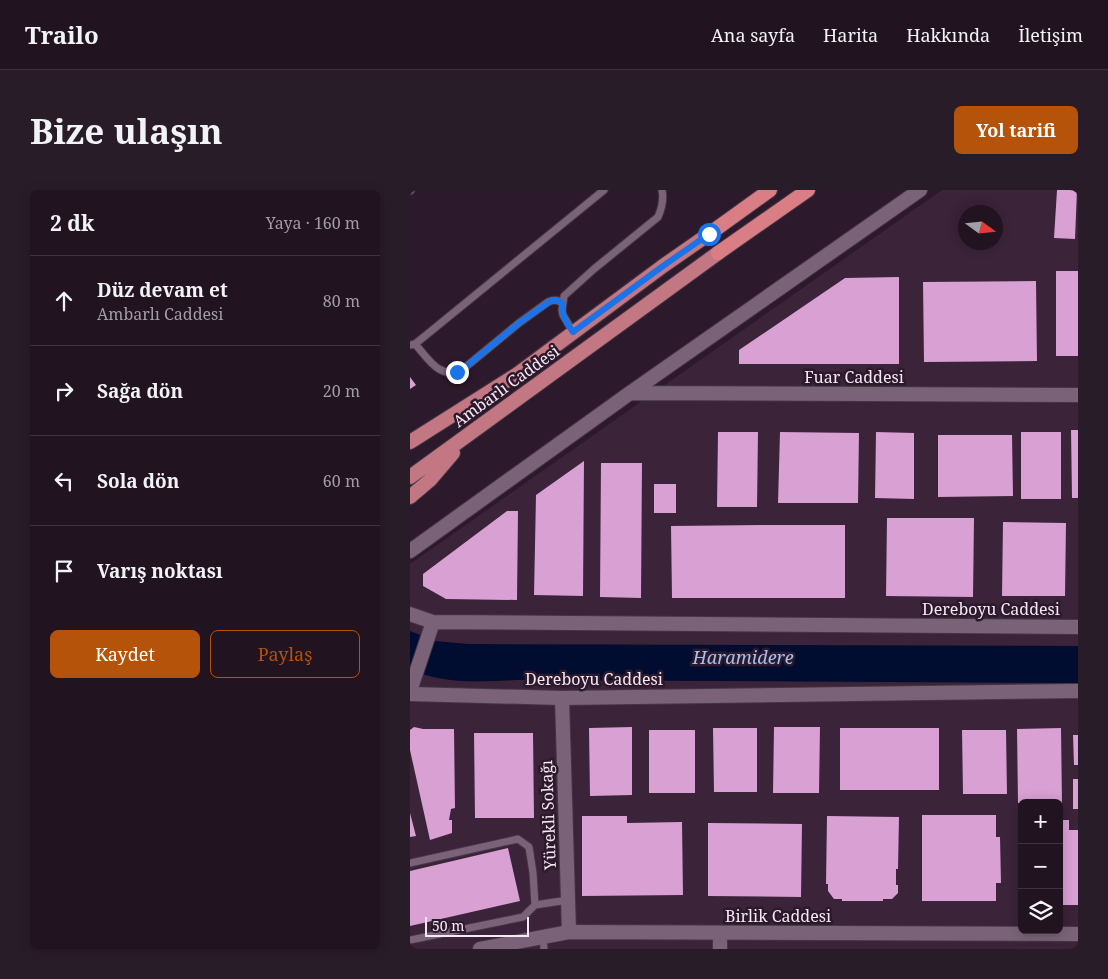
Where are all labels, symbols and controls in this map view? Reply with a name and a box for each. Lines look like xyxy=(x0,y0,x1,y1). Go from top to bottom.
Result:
text: Trailo xyxy=(25,18,99,51)
text: Ana sayfa xyxy=(711,23,795,47)
text: Harita xyxy=(823,23,878,47)
text: Hakkında xyxy=(906,23,990,47)
text: İletişim xyxy=(1018,23,1083,47)
button: Yol tarifi xyxy=(954,106,1078,154)
text: Bize ulaşın xyxy=(30,107,223,154)
north arrow xyxy=(958,205,1003,250)
text: 2 dk xyxy=(50,209,94,237)
text: Yaya · 160 m xyxy=(266,212,360,234)
route start xyxy=(698,223,721,246)
text: Düz devam et xyxy=(97,277,228,303)
icon: ahead xyxy=(50,287,78,315)
text: 80 m xyxy=(323,290,360,312)
text: Ambarlı Caddesi xyxy=(97,303,223,325)
street label: Ambarlı Caddesi xyxy=(448,340,564,432)
route end xyxy=(446,361,469,384)
street label: Fuar Caddesi xyxy=(804,366,904,388)
icon: right xyxy=(50,377,78,405)
text: Sağa dön xyxy=(97,378,183,404)
text: 20 m xyxy=(323,380,360,402)
icon: left xyxy=(50,467,78,495)
text: Sola dön xyxy=(97,468,179,494)
text: 60 m xyxy=(323,470,360,492)
icon: arrive xyxy=(50,557,78,585)
text: Varış noktası xyxy=(97,558,223,584)
street label: Dereboyu Caddesi xyxy=(922,598,1060,620)
button: Kaydet xyxy=(50,630,200,678)
button: Paylaş xyxy=(210,630,360,678)
water label: Haramidere xyxy=(691,645,794,669)
street label: Dereboyu Caddesi xyxy=(525,668,663,690)
street label: Yürekli Sokağı xyxy=(535,760,561,871)
map controls xyxy=(1018,799,1063,934)
button: + xyxy=(1018,799,1063,844)
button: − xyxy=(1018,844,1063,889)
button: layers xyxy=(1018,889,1063,934)
street label: Birlik Caddesi xyxy=(725,905,831,927)
scale bar xyxy=(425,914,529,937)
text: 50 m xyxy=(432,916,465,935)

